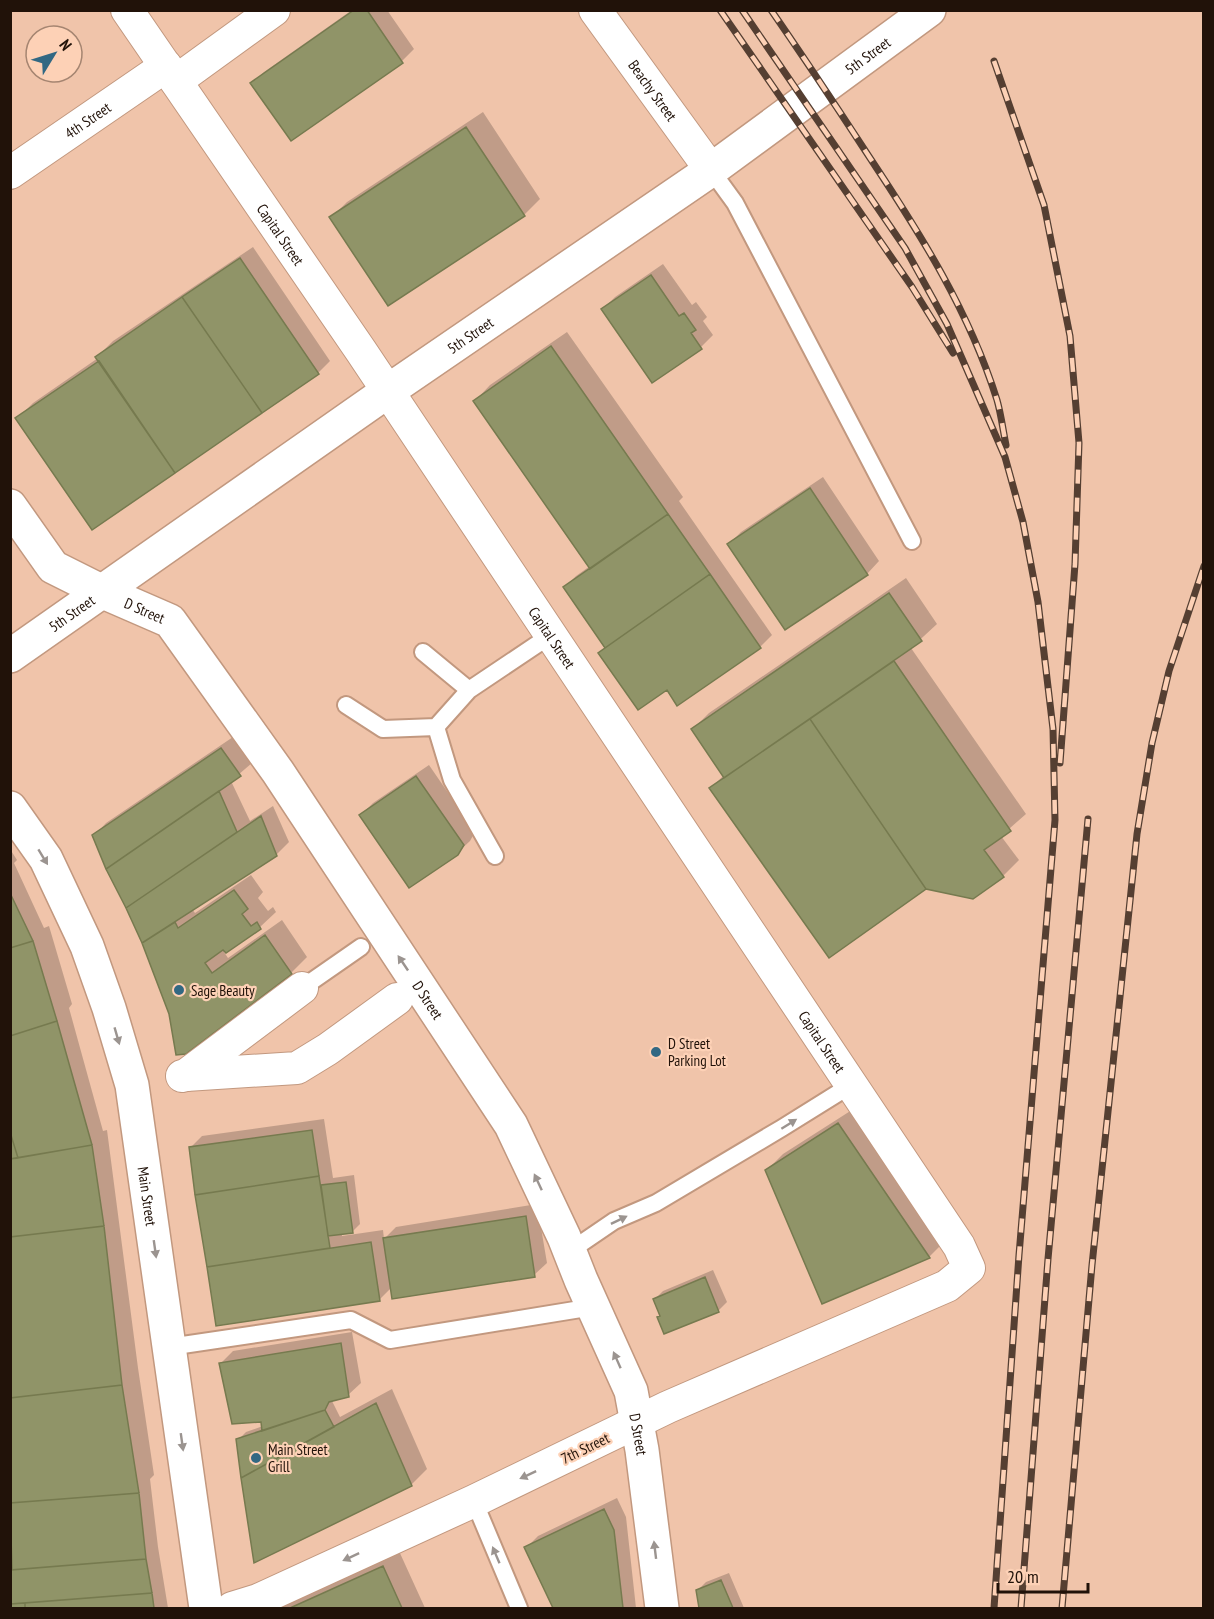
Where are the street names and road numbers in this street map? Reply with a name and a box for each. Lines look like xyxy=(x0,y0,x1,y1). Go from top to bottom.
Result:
street label: 5th Street xyxy=(841,32,894,78)
street label: Beachy Street xyxy=(625,56,682,124)
street label: 4th Street xyxy=(61,97,114,142)
street label: Capital Street xyxy=(253,200,309,269)
street label: 5th Street xyxy=(443,312,497,357)
street label: 5th Street xyxy=(45,590,98,636)
street label: D Street xyxy=(122,593,168,627)
street label: Capital Street xyxy=(525,603,580,672)
street label: D Street xyxy=(409,977,448,1023)
street label: Capital Street xyxy=(795,1007,850,1076)
street label: Main Street xyxy=(134,1165,161,1227)
street label: D Street xyxy=(626,1412,652,1456)
street label: 7th Street xyxy=(558,1428,612,1468)

